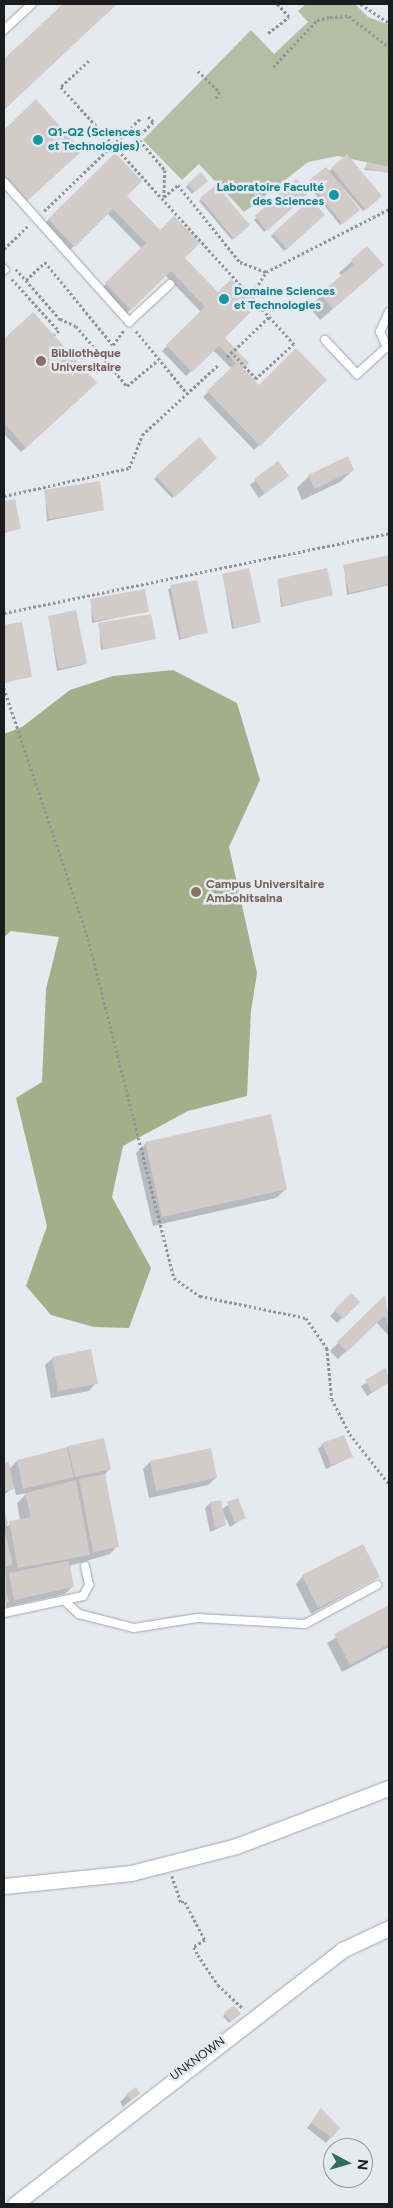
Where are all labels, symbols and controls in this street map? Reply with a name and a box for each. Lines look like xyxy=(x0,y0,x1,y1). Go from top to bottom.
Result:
place label: Q1-Q2 (Sciences et Technologies) xyxy=(48,126,141,154)
marker: Q1-Q2 (Sciences et Technologies) xyxy=(32,134,44,146)
place label: Laboratoire Faculté des Sciences xyxy=(217,181,324,209)
marker: Laboratoire Faculté des Sciences xyxy=(328,189,340,201)
place label: Domaine Sciences et Technologies xyxy=(234,285,335,313)
marker: Domaine Sciences et Technologies xyxy=(218,293,230,305)
place label: Bibliothèque Universitaire xyxy=(51,347,121,375)
marker: Bibliothèque Universitaire xyxy=(35,355,47,367)
place label: Campus Universitaire Ambohitsaina xyxy=(206,878,324,906)
marker: Campus Universitaire Ambohitsaina xyxy=(190,886,202,898)
street label: UNKNOWN xyxy=(168,2034,228,2084)
north arrow xyxy=(323,2138,373,2188)
text: N xyxy=(353,2158,371,2171)

